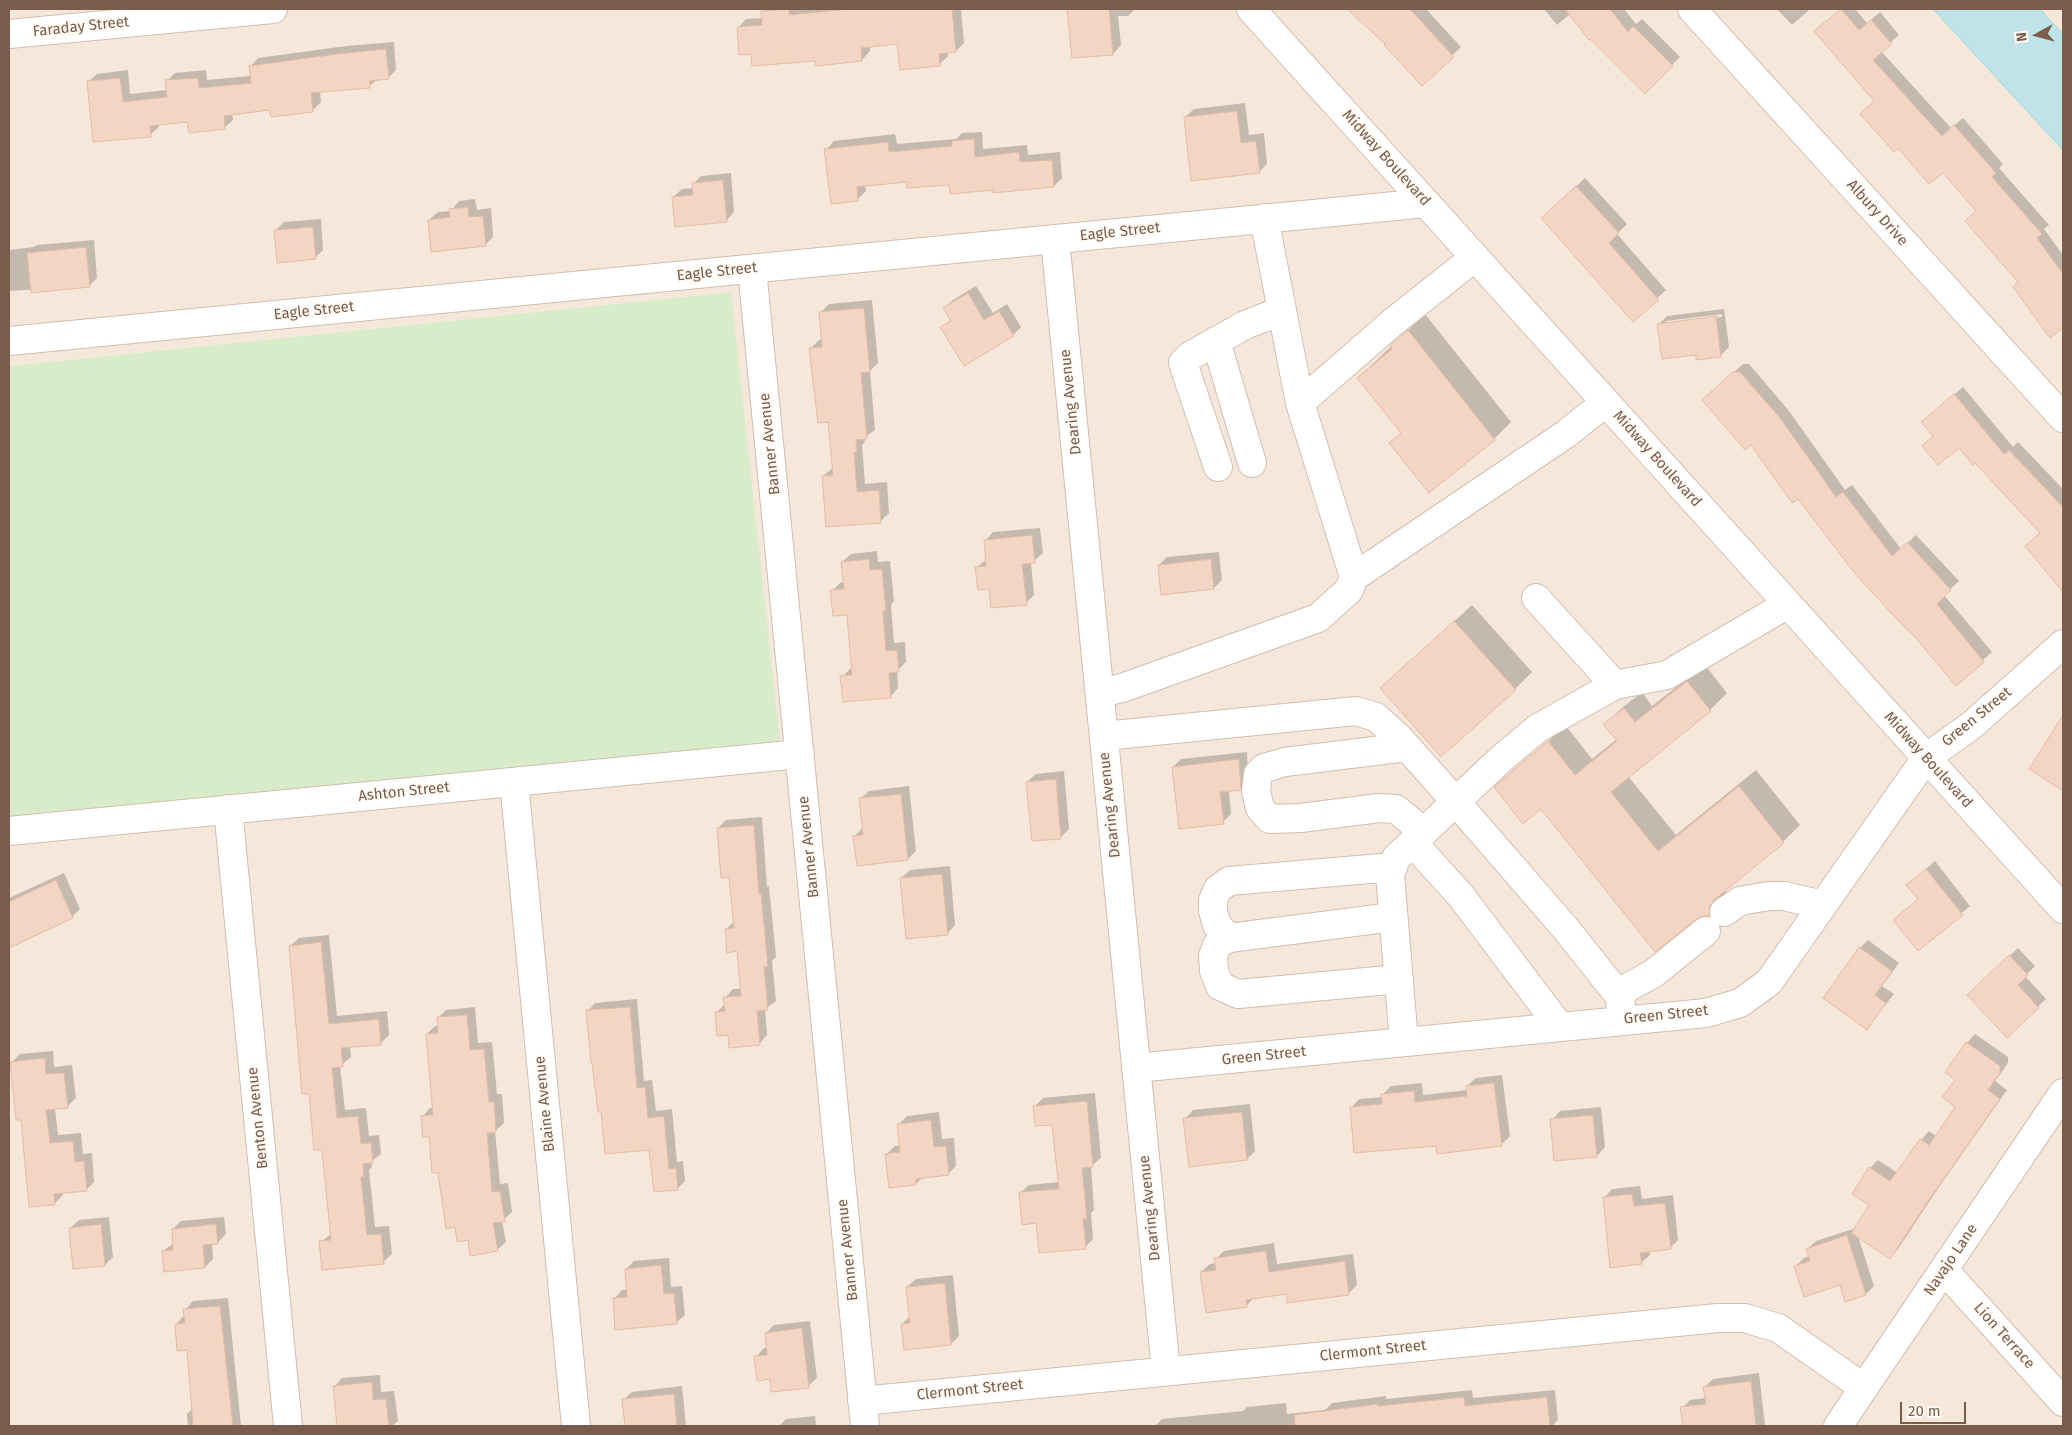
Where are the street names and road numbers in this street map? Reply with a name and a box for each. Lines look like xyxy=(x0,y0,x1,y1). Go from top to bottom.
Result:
street label: Faraday Street xyxy=(32,13,130,41)
street label: Midway Boulevard xyxy=(1338,106,1434,210)
street label: Albury Drive xyxy=(1843,176,1911,250)
street label: Eagle Street xyxy=(1079,219,1161,245)
street label: Eagle Street xyxy=(676,259,758,285)
street label: Eagle Street xyxy=(273,298,355,324)
street label: Dearing Avenue xyxy=(1056,348,1086,456)
street label: Banner Avenue xyxy=(756,392,784,496)
street label: Midway Boulevard xyxy=(1609,407,1705,511)
street label: Green Street xyxy=(1938,683,2016,751)
street label: Midway Boulevard xyxy=(1880,708,1976,812)
street label: Dearing Avenue xyxy=(1095,751,1125,859)
street label: Ashton Street xyxy=(357,778,451,806)
street label: Banner Avenue xyxy=(795,795,823,899)
street label: Green Street xyxy=(1623,1002,1709,1028)
street label: Green Street xyxy=(1221,1043,1307,1069)
street label: Blaine Avenue xyxy=(531,1055,559,1153)
street label: Benton Avenue xyxy=(244,1066,272,1170)
street label: Dearing Avenue xyxy=(1135,1154,1165,1262)
street label: Banner Avenue xyxy=(834,1198,862,1302)
street label: Navajo Lane xyxy=(1920,1221,1982,1299)
street label: Lion Terrace xyxy=(1970,1299,2038,1373)
street label: Clermont Street xyxy=(1319,1336,1427,1366)
street label: Clermont Street xyxy=(916,1375,1024,1405)

